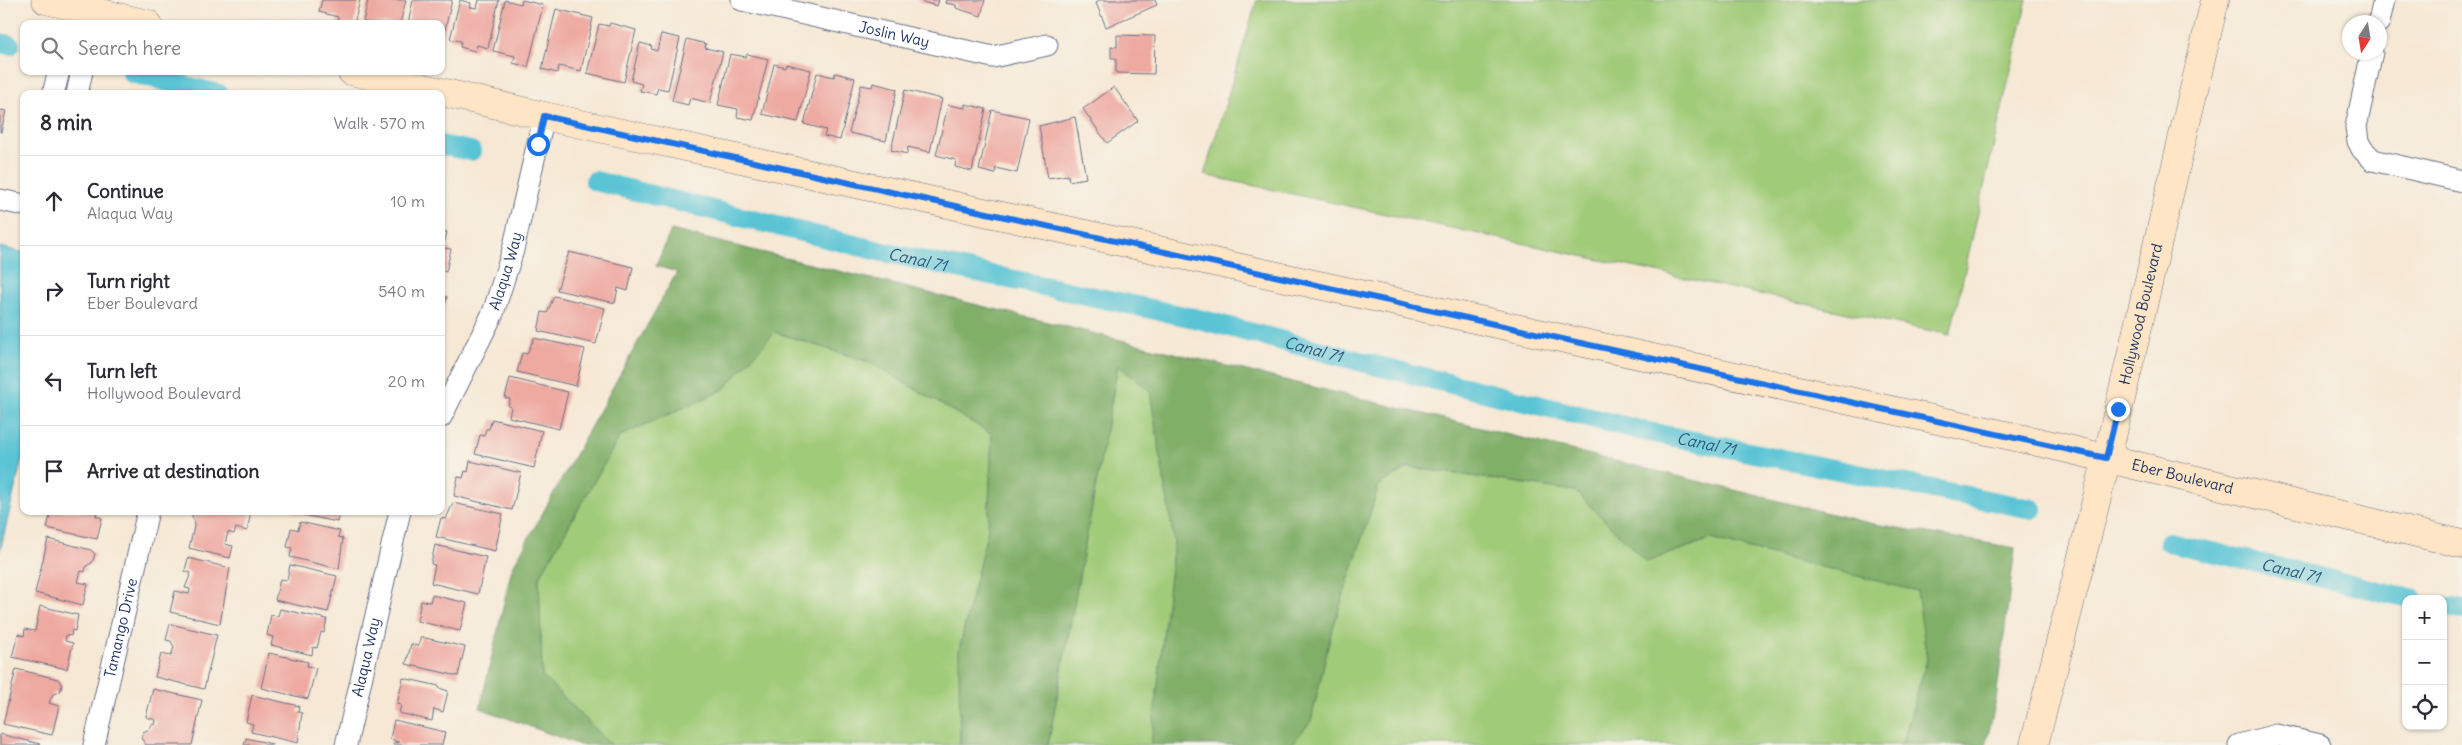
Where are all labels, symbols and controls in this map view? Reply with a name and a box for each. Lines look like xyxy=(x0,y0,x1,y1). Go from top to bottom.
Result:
north arrow xyxy=(2342,15,2387,60)
street label: Joslin Way xyxy=(857,17,931,51)
search box xyxy=(20,20,445,75)
icon: search xyxy=(38,34,66,62)
text: Search here xyxy=(78,36,181,60)
text: 8 min xyxy=(40,109,92,136)
text: Walk · 570 m xyxy=(334,113,425,133)
route start xyxy=(527,133,550,156)
text: Continue xyxy=(87,179,164,203)
icon: ahead xyxy=(40,187,68,215)
text: 10 m xyxy=(390,191,425,211)
text: Alaqua Way xyxy=(87,203,173,223)
street label: Alaqua Way xyxy=(484,230,526,313)
street label: Hollywood Boulevard xyxy=(2115,241,2166,387)
water label: Canal 71 xyxy=(886,243,950,276)
text: Turn right xyxy=(87,269,170,293)
icon: right xyxy=(40,277,68,305)
text: 540 m xyxy=(378,281,425,301)
text: Eber Boulevard xyxy=(87,293,198,313)
water label: Canal 71 xyxy=(1282,332,1346,367)
text: Turn left xyxy=(87,359,157,383)
icon: left xyxy=(40,367,68,395)
text: 20 m xyxy=(388,371,425,391)
text: Hollywood Boulevard xyxy=(87,383,241,403)
route end xyxy=(2107,398,2130,421)
water label: Canal 71 xyxy=(1675,428,1739,460)
street label: Eber Boulevard xyxy=(2130,455,2236,498)
icon: arrive xyxy=(40,457,68,485)
text: Arrive at destination xyxy=(87,459,260,483)
water label: Canal 71 xyxy=(2259,554,2324,587)
street label: Tamango Drive xyxy=(100,576,141,680)
map controls xyxy=(2402,595,2447,730)
button: + xyxy=(2402,595,2447,640)
street label: Alaqua Way xyxy=(347,616,384,699)
button: − xyxy=(2402,640,2447,685)
button: locate xyxy=(2402,685,2447,730)

